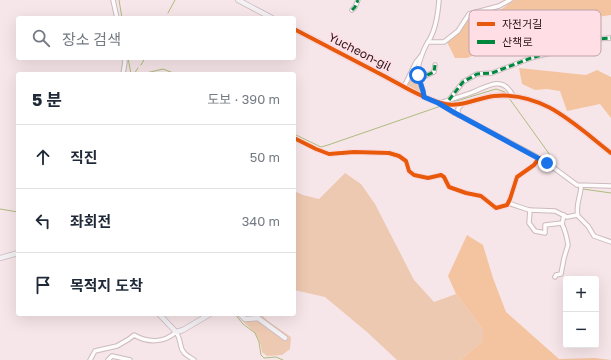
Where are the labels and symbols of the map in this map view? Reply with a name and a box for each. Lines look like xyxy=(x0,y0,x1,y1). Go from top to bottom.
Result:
legend xyxy=(469,10,601,56)
text: 자전거길 xyxy=(502,17,542,30)
street label: Yucheon-gil xyxy=(326,29,394,74)
text: 산책로 xyxy=(502,35,532,48)
route start xyxy=(409,66,427,84)
route end xyxy=(538,154,556,172)

